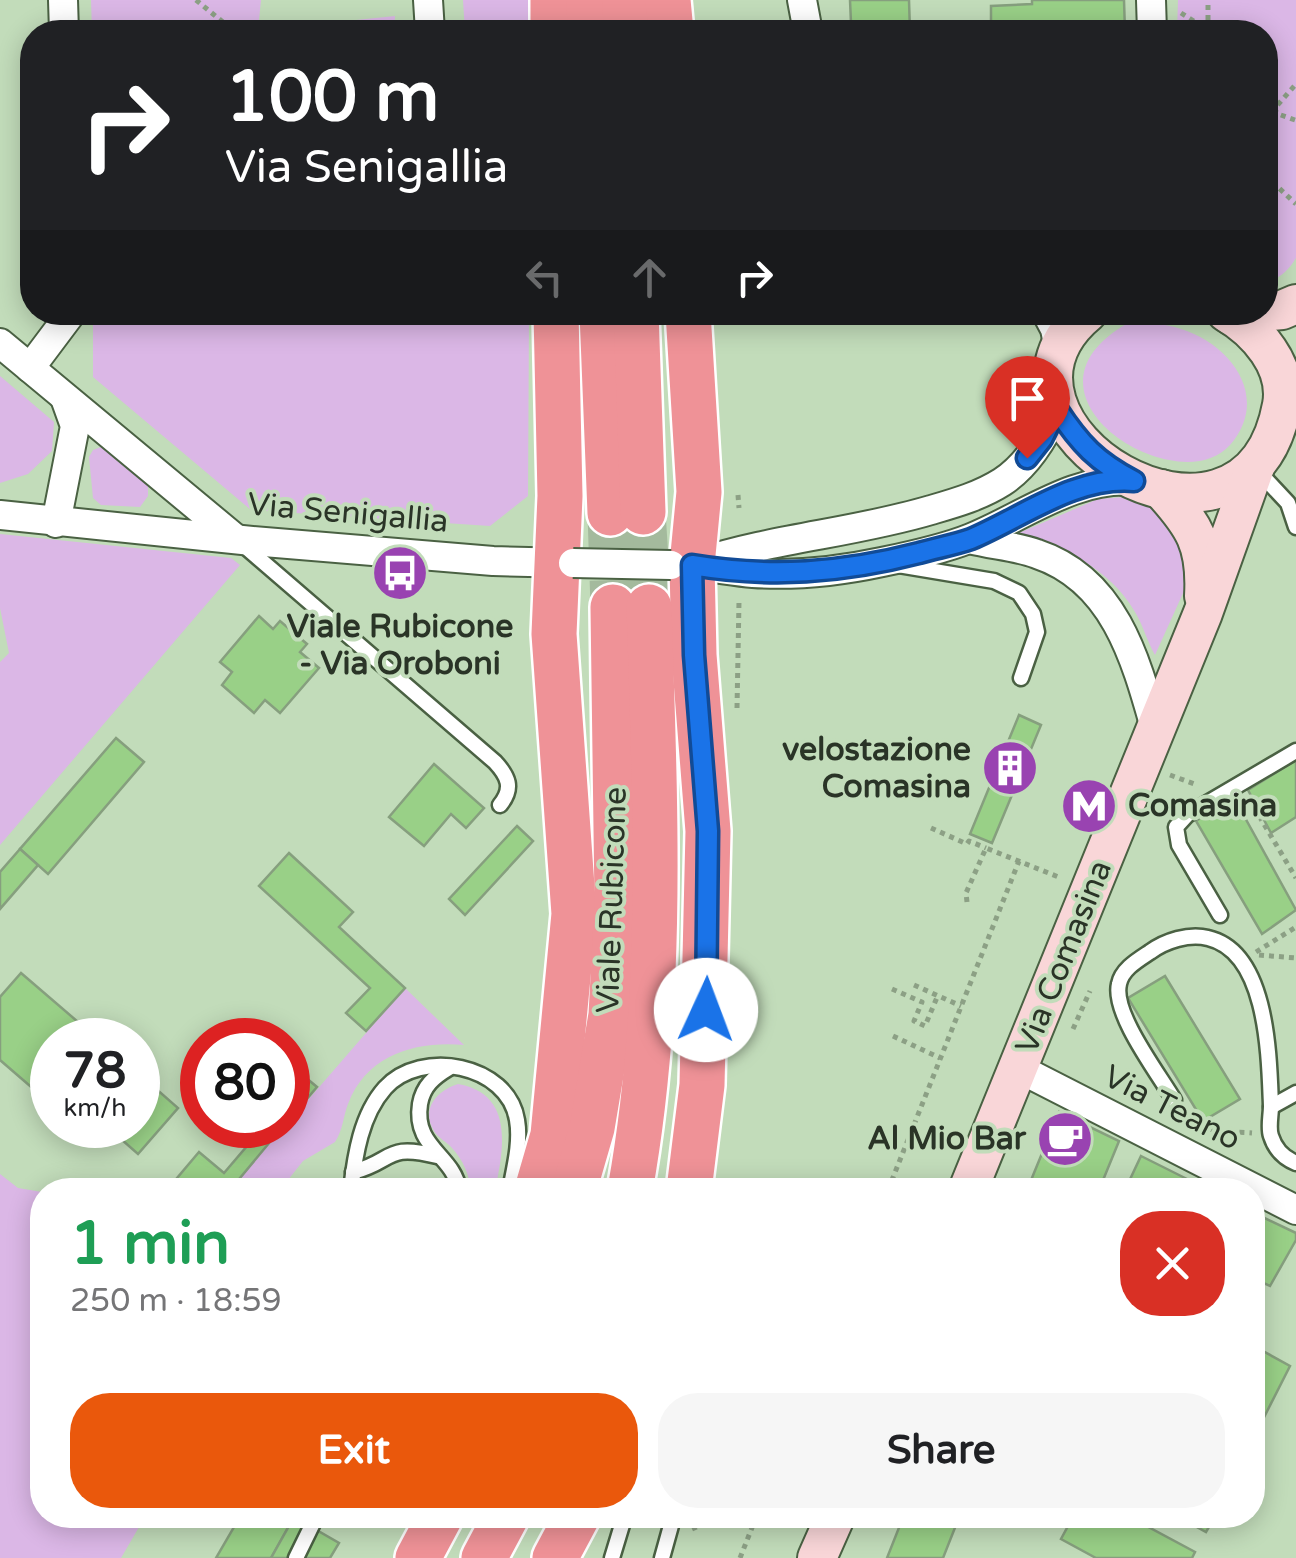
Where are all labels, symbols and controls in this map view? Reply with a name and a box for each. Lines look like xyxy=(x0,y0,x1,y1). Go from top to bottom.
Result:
text: 100 m xyxy=(225,56,439,140)
icon: right xyxy=(60,60,190,190)
text: Via Senigallia xyxy=(225,141,508,195)
icon: left xyxy=(517,250,572,305)
icon: ahead xyxy=(622,250,677,305)
icon: right xyxy=(727,250,782,305)
pin xyxy=(985,356,1070,459)
icon: arrive xyxy=(1000,371,1055,426)
street label: Via Senigallia xyxy=(246,485,450,541)
bus stop icon: Viale Rubicone - Via Oroboni xyxy=(370,543,430,603)
place label: Viale Rubicone - Via Oroboni xyxy=(287,608,513,683)
place label: velostazione Comasina xyxy=(782,731,971,806)
building icon: velostazione Comasina xyxy=(980,738,1040,798)
metro station icon: Comasina xyxy=(1059,776,1119,836)
street label: Viale Rubicone xyxy=(589,786,635,1014)
place label: Comasina xyxy=(1128,787,1277,825)
street label: Via Comasina xyxy=(1008,855,1120,1059)
position arrow xyxy=(654,958,758,1062)
speed limit sign: 80 xyxy=(180,1018,310,1148)
text: 78 xyxy=(64,1041,126,1101)
street label: Via Teano xyxy=(1097,1057,1247,1159)
text: km/h xyxy=(64,1093,126,1123)
cafe icon: Al Mio Bar xyxy=(1035,1109,1095,1169)
place label: Al Mio Bar xyxy=(867,1120,1027,1158)
text: 1 min xyxy=(70,1208,230,1280)
button: close xyxy=(1120,1211,1225,1316)
text: 250 m · 18:59 xyxy=(70,1282,282,1320)
button: Exit xyxy=(70,1393,638,1508)
button: Share xyxy=(658,1393,1225,1508)

